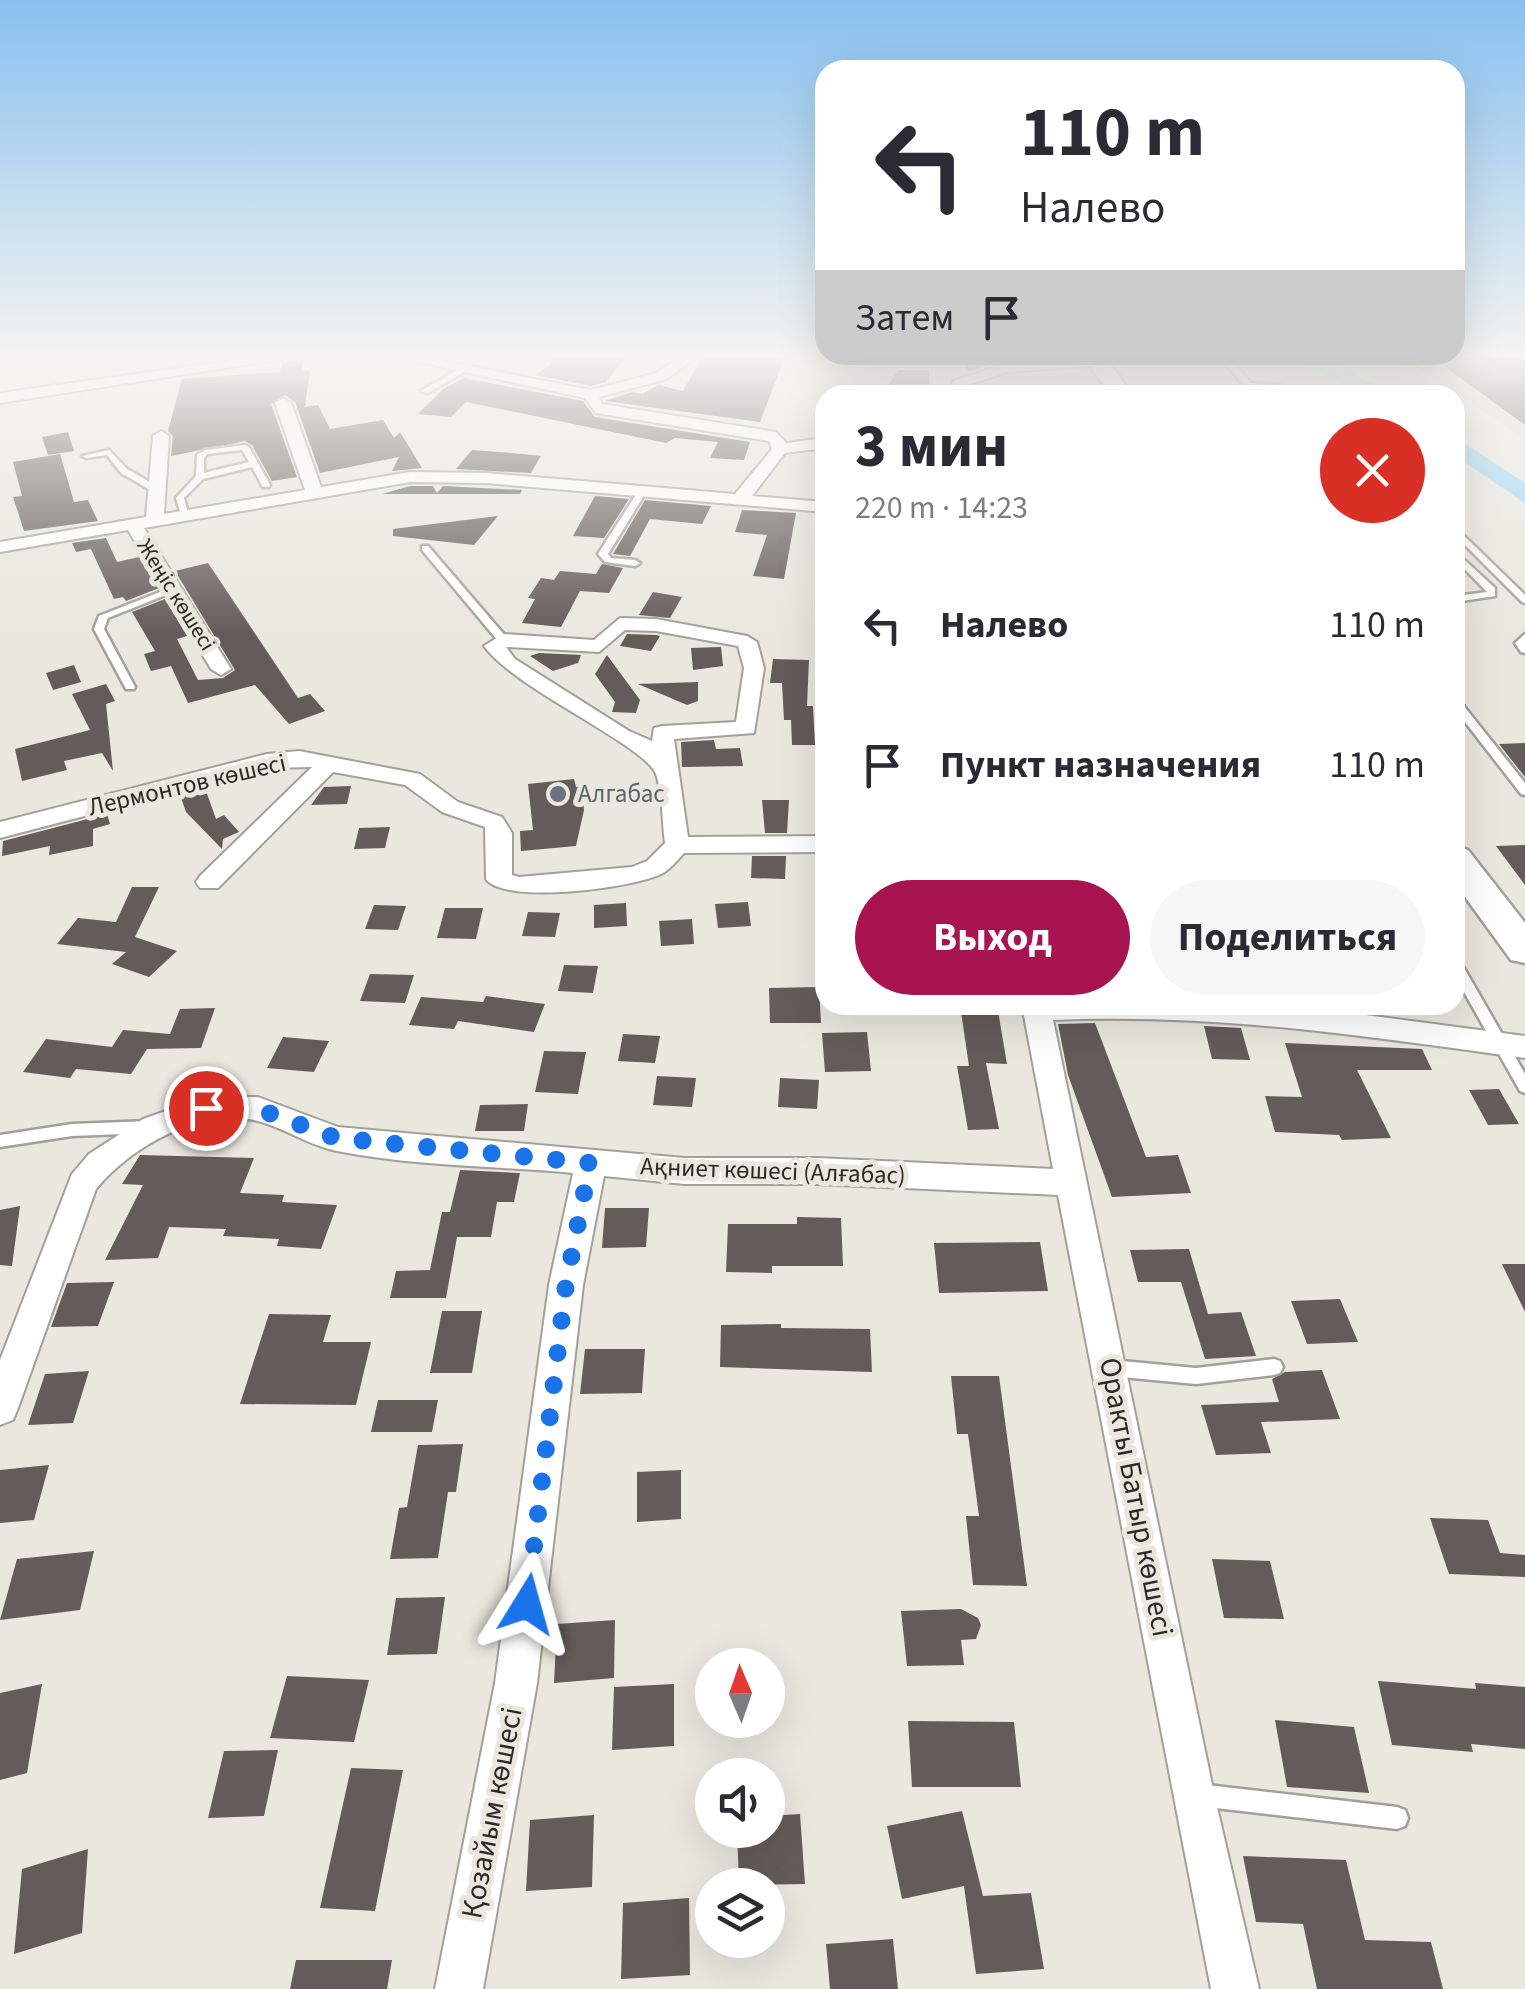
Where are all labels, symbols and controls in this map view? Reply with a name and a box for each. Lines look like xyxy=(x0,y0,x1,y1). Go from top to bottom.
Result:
text: 110 m xyxy=(1020,83,1205,183)
icon: left xyxy=(855,100,985,230)
text: Налево xyxy=(1020,176,1166,240)
icon: arrive xyxy=(974,290,1029,345)
text: Затем xyxy=(855,291,954,345)
text: 3 мин xyxy=(855,405,1008,490)
button: close xyxy=(1320,418,1425,523)
text: 220 m · 14:23 xyxy=(855,485,1028,531)
street label: Жеңіс көшесі xyxy=(129,533,223,657)
icon: left xyxy=(855,598,910,653)
text: Налево xyxy=(940,598,1068,652)
text: 110 m xyxy=(1329,598,1425,652)
icon: arrive xyxy=(855,738,910,793)
text: Пункт назначения xyxy=(940,738,1261,792)
text: 110 m xyxy=(1329,738,1425,792)
street label: Лермонтов көшесі xyxy=(85,745,289,825)
place label: Алгабас xyxy=(578,776,665,812)
marker: Алгабас xyxy=(547,783,569,805)
button: Выход xyxy=(855,880,1130,995)
button: Поделиться xyxy=(1150,880,1425,995)
pin xyxy=(164,1066,249,1151)
icon: arrive xyxy=(179,1081,234,1136)
street label: Ақниет көшесі (Алғабас) xyxy=(640,1148,906,1194)
street label: Оракты Батыр көшесі xyxy=(1088,1354,1184,1640)
position arrow xyxy=(475,1552,579,1656)
north arrow xyxy=(695,1648,785,1738)
map controls xyxy=(695,1648,785,1958)
street label: Қозайым көшесі xyxy=(450,1704,534,1922)
button: sound xyxy=(695,1758,785,1848)
button: layers xyxy=(695,1868,785,1958)

